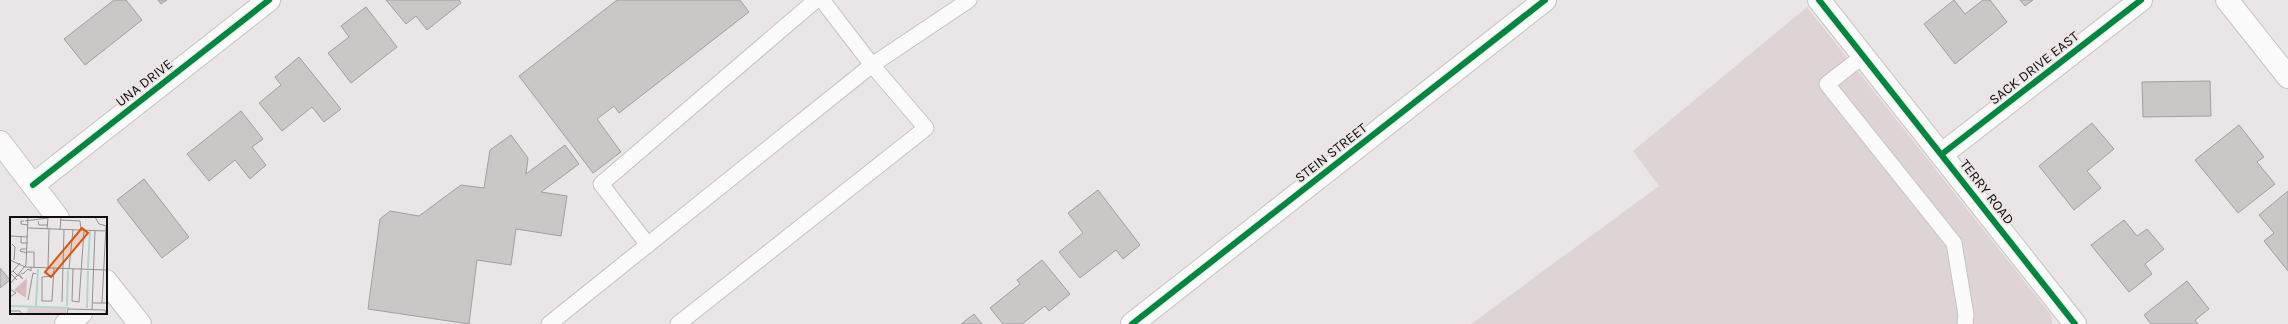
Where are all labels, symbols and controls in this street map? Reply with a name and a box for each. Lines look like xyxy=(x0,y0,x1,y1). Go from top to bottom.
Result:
street label: SACK DRIVE EAST xyxy=(1986,28,2082,108)
street label: UNA DRIVE xyxy=(112,55,176,111)
street label: STEIN STREET xyxy=(1292,120,1370,186)
street label: TERRY ROAD xyxy=(1956,156,2018,228)
inset map xyxy=(10,217,107,314)

